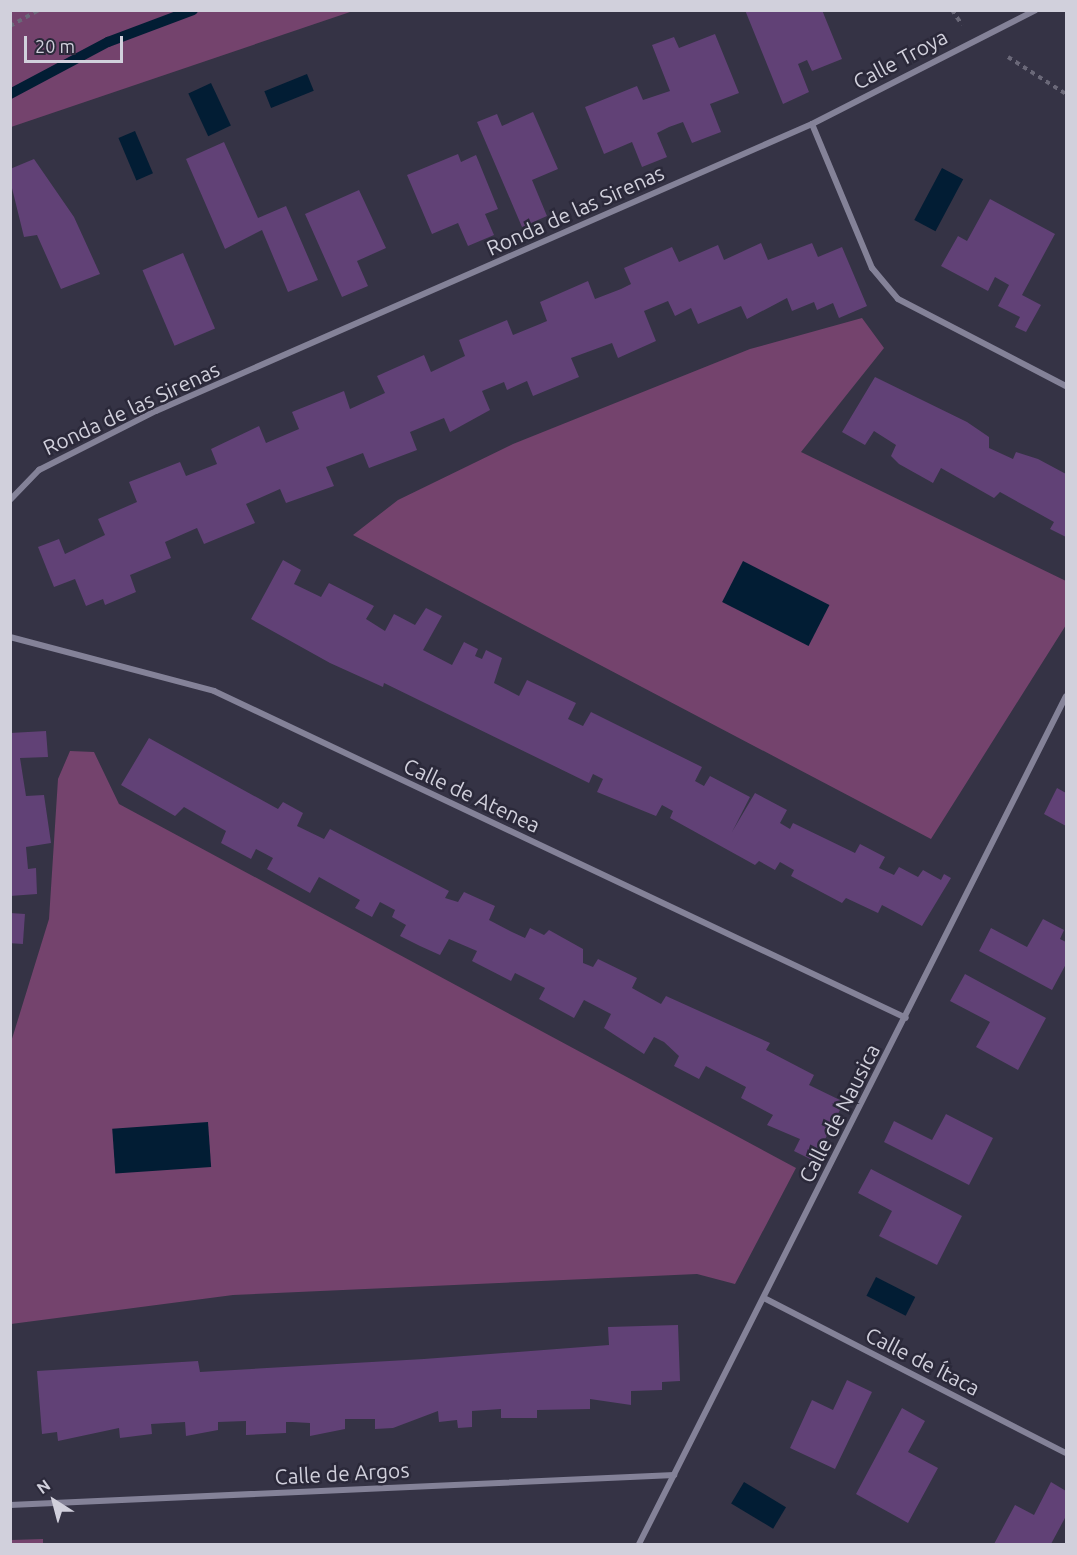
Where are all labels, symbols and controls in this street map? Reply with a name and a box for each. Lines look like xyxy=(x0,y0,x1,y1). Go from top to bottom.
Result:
scale bar xyxy=(27,24,126,62)
street label: Calle Troya xyxy=(849,24,951,94)
text: 20 m xyxy=(35,36,75,56)
street label: Ronda de las Sirenas xyxy=(482,160,668,260)
street label: Ronda de las Sirenas xyxy=(39,356,223,460)
street label: Calle de Atenea xyxy=(400,752,544,838)
street label: Calle de Nausica xyxy=(793,1039,885,1187)
street label: Calle de Ítaca xyxy=(862,1321,984,1401)
street label: Calle de Argos xyxy=(274,1457,410,1489)
north arrow xyxy=(24,1471,84,1531)
text: N xyxy=(33,1476,54,1497)

